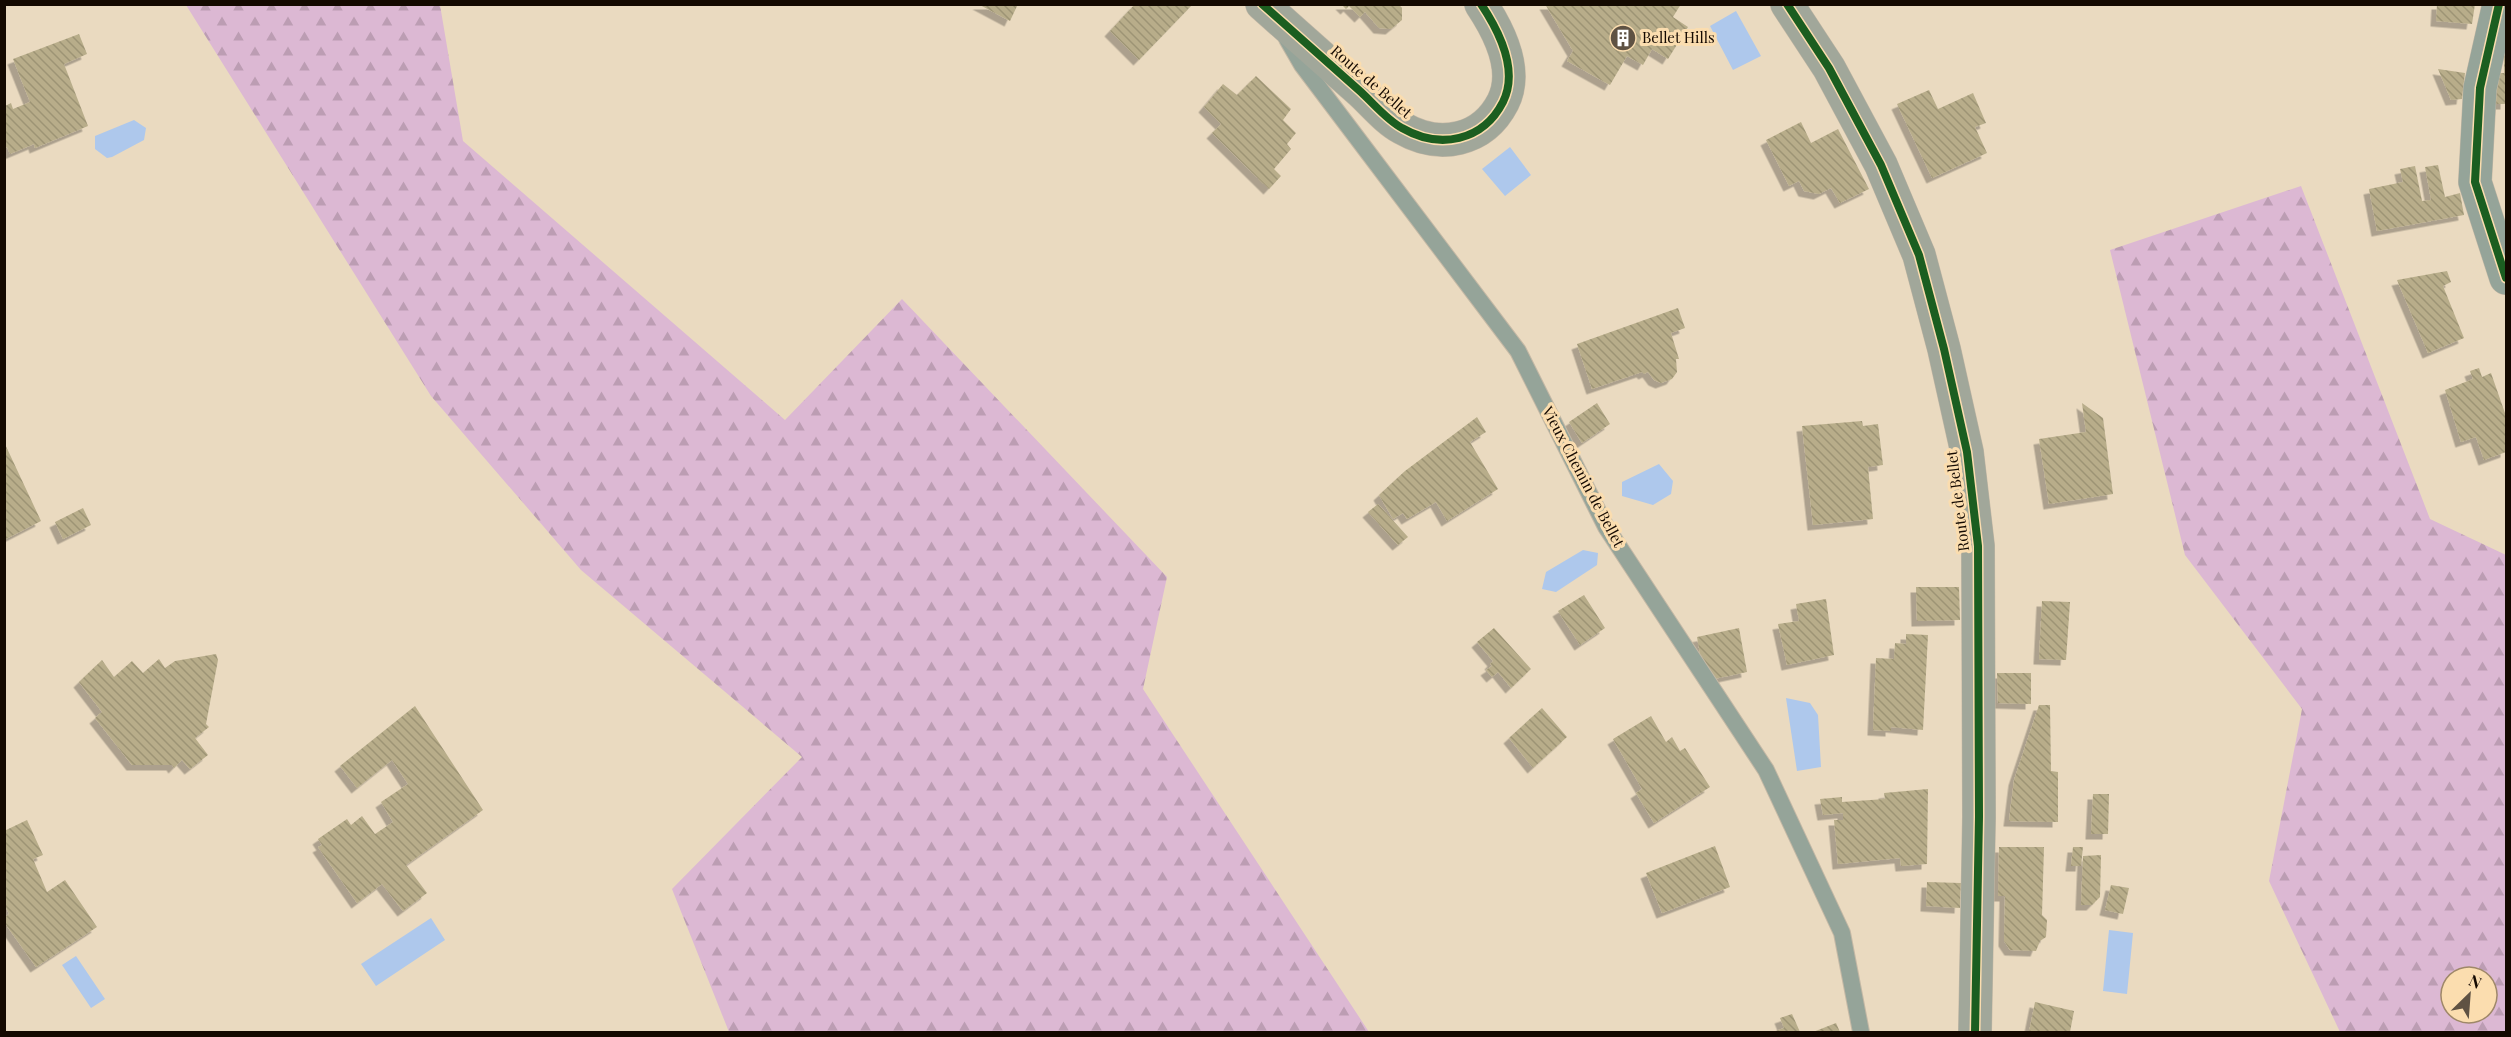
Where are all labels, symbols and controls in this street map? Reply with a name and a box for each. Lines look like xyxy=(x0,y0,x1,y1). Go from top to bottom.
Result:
building icon: Bellet Hills xyxy=(1608,23,1638,53)
place label: Bellet Hills xyxy=(1642,27,1715,47)
street label: Route de Bellet xyxy=(1327,40,1417,123)
street label: Vieux Chemin de Bellet xyxy=(1538,402,1630,551)
street label: Route de Bellet xyxy=(1941,449,1973,553)
north arrow xyxy=(2439,965,2499,1025)
text: N xyxy=(2466,969,2486,993)

